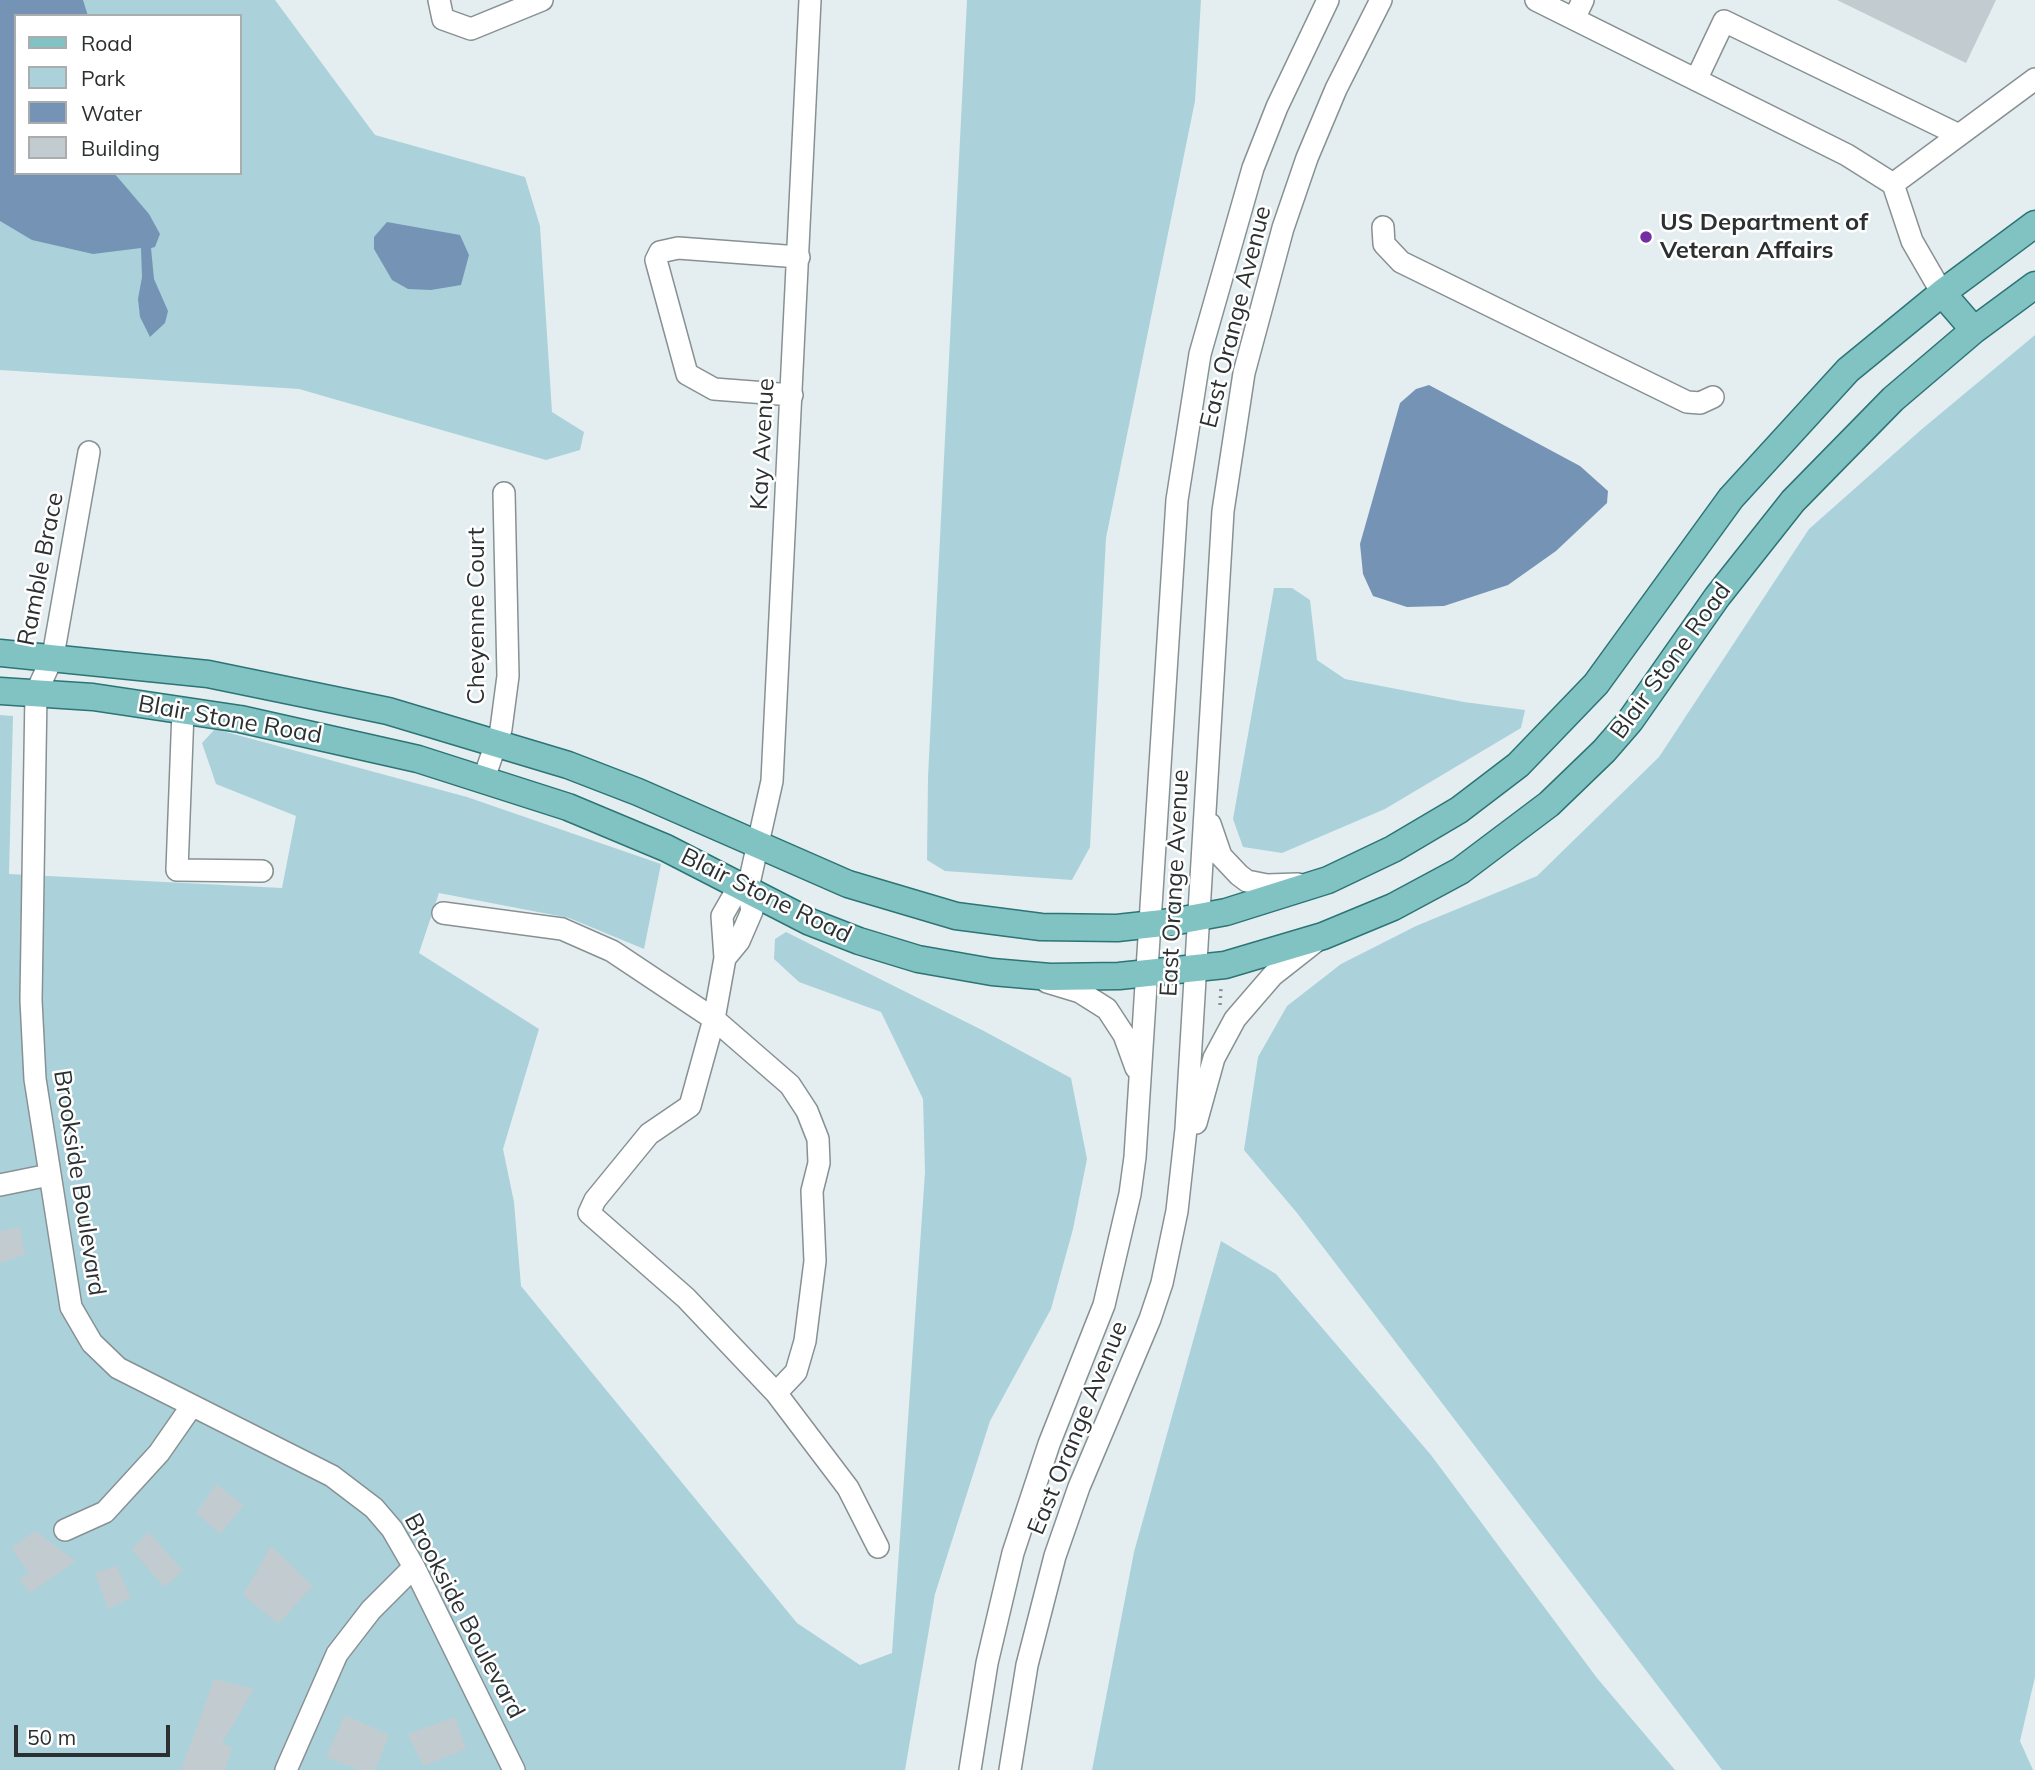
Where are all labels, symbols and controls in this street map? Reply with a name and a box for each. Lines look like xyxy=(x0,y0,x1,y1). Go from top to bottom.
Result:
legend xyxy=(14,14,242,175)
text: Road xyxy=(81,30,132,56)
text: Park xyxy=(81,65,125,91)
text: Water xyxy=(81,100,142,126)
text: Building xyxy=(81,135,160,161)
street label: East Orange Avenue xyxy=(1194,203,1278,431)
place label: US Department of Veteran Affairs xyxy=(1660,209,1868,265)
marker: US Department of Veteran Affairs xyxy=(1638,229,1654,245)
street label: Kay Avenue xyxy=(745,377,781,511)
street label: Ramble Brace xyxy=(12,490,70,648)
street label: Cheyenne Court xyxy=(463,527,491,705)
street label: Blair Stone Road xyxy=(1605,577,1737,745)
street label: Blair Stone Road xyxy=(136,690,324,750)
street label: East Orange Avenue xyxy=(1155,769,1195,997)
street label: Blair Stone Road xyxy=(676,842,856,950)
street label: Brookside Boulevard xyxy=(47,1068,111,1298)
street label: East Orange Avenue xyxy=(1022,1317,1134,1539)
street label: Brookside Boulevard xyxy=(398,1509,530,1723)
scale bar xyxy=(18,1710,173,1754)
text: 50 m xyxy=(27,1724,76,1750)

